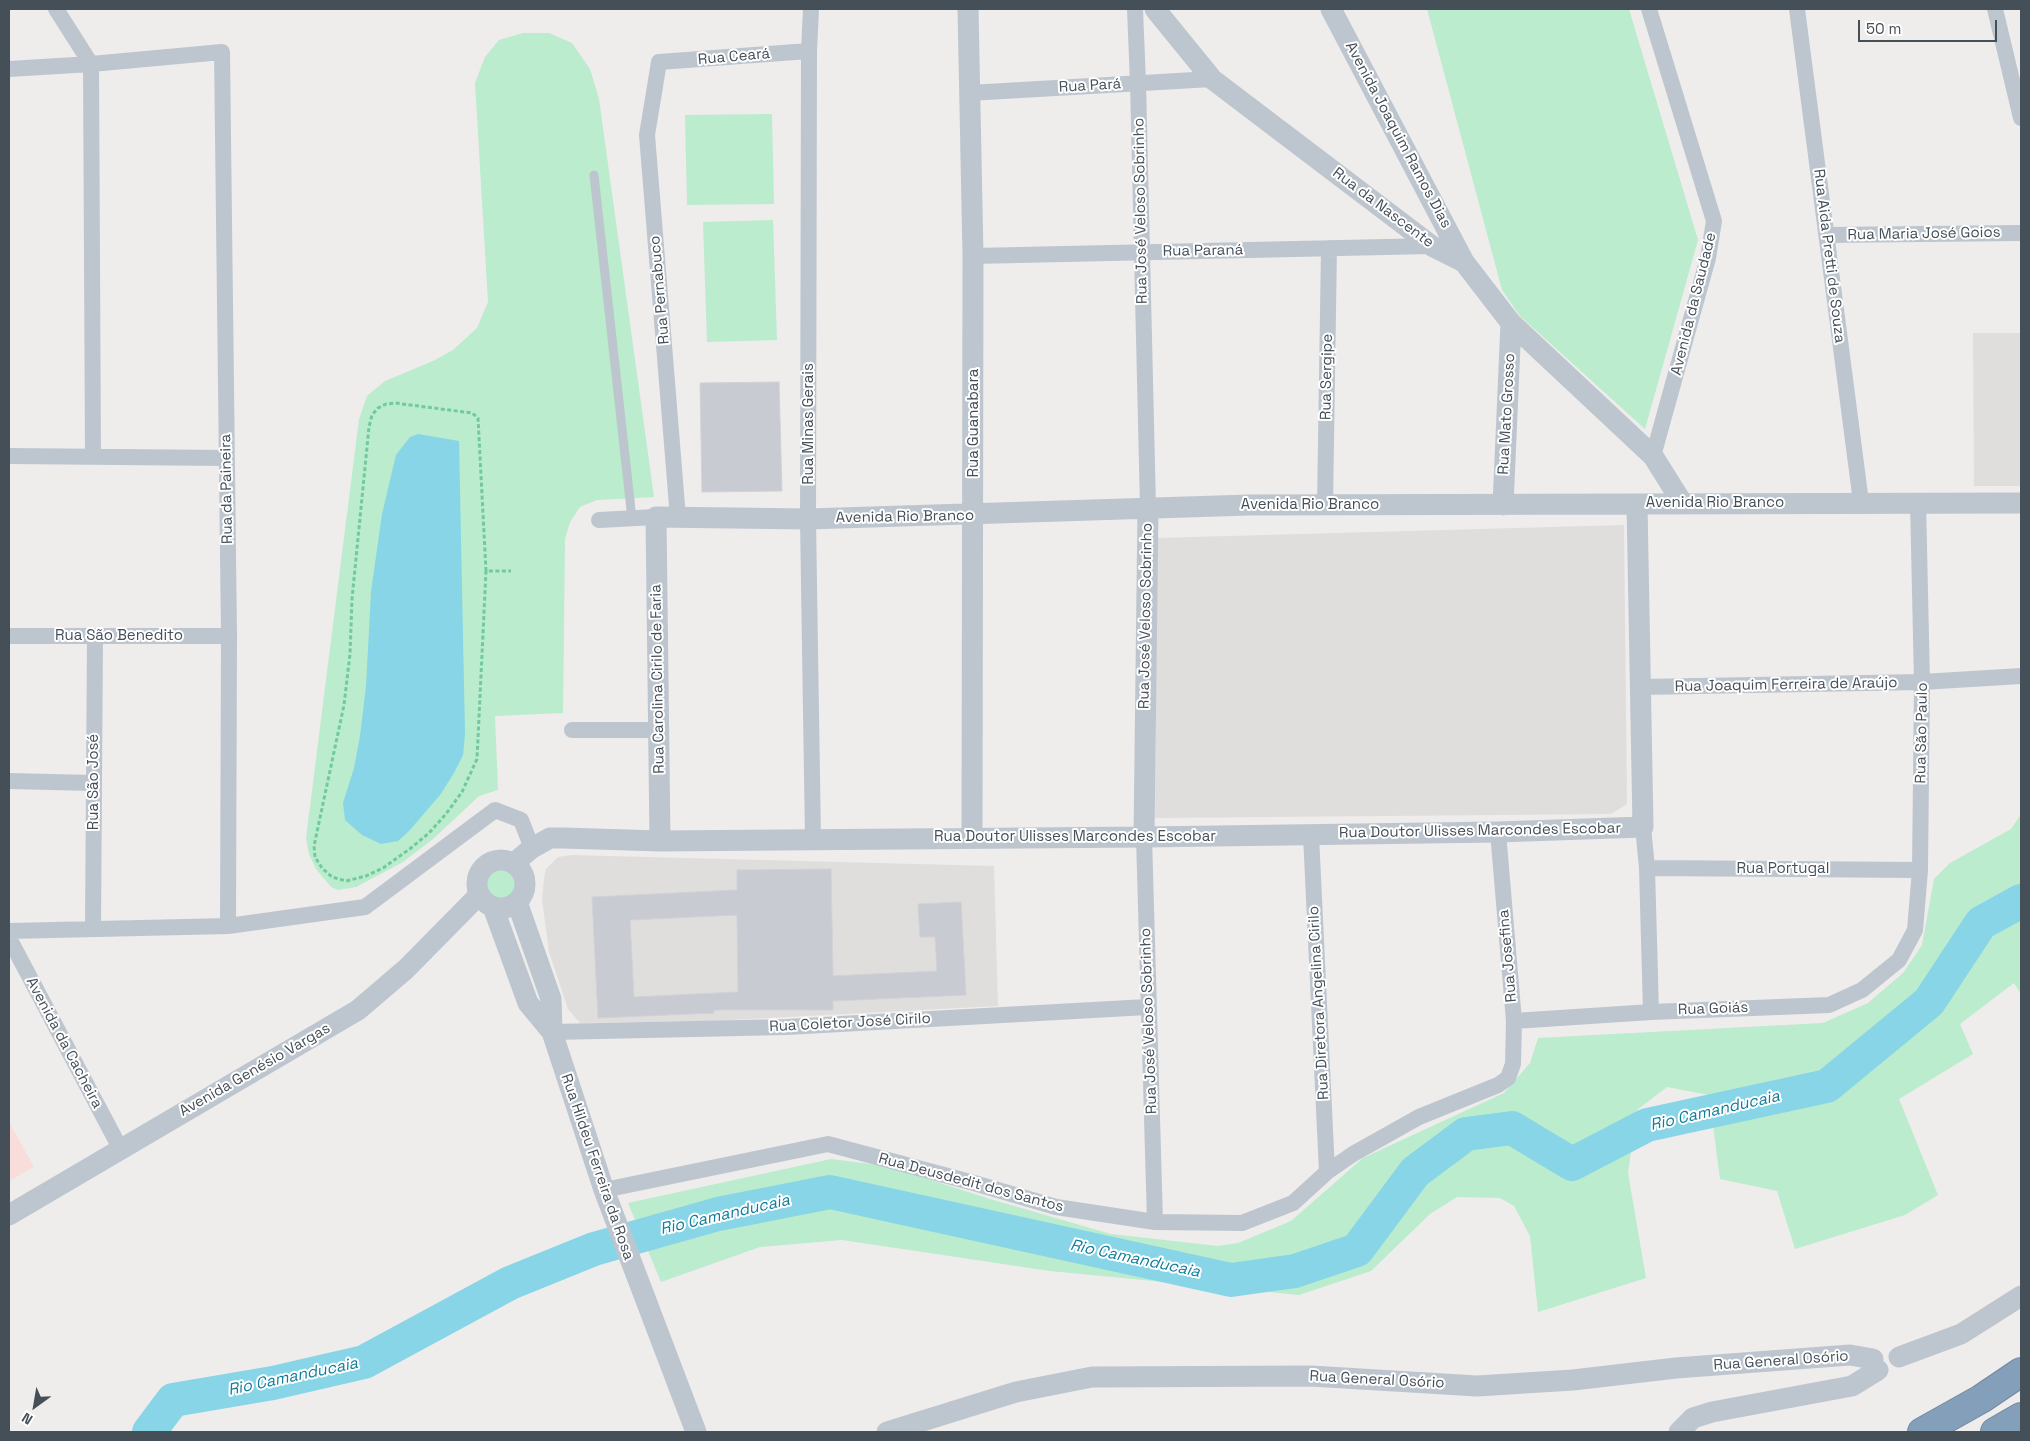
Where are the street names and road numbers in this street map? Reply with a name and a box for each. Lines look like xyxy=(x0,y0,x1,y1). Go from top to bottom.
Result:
street label: Avenida Joaquim Ramos Dias xyxy=(1341,39,1455,231)
street label: Rua Ceará xyxy=(697,45,771,69)
street label: Rua Pará xyxy=(1058,75,1122,97)
street label: Rua José Veloso Sobrinho xyxy=(1130,118,1152,304)
street label: Rua da Nascente xyxy=(1329,164,1437,252)
street label: Rua Aida Pretti de Souza xyxy=(1809,168,1849,344)
street label: Rua Maria José Goios xyxy=(1847,224,2001,244)
street label: Avenida da Saudade xyxy=(1668,231,1720,377)
street label: Rua Pernabuco xyxy=(646,235,674,345)
street label: Rua Paraná xyxy=(1163,241,1243,261)
street label: Rua Sergipe xyxy=(1317,334,1337,420)
street label: Rua Mato Grosso xyxy=(1495,353,1519,475)
street label: Rua Minas Gerais xyxy=(800,363,818,485)
street label: Rua Guanabara xyxy=(965,369,983,477)
street label: Rua da Paineira xyxy=(217,434,237,544)
street label: Avenida Rio Branco xyxy=(1646,494,1784,512)
street label: Avenida Rio Branco xyxy=(1241,496,1379,514)
street label: Avenida Rio Branco xyxy=(836,507,974,527)
street label: Rua José Veloso Sobrinho xyxy=(1135,523,1157,709)
street label: Rua Carolina Cirilo de Faria xyxy=(647,584,669,774)
street label: Rua São Benedito xyxy=(55,627,183,645)
street label: Rua Joaquim Ferreira de Araújo xyxy=(1674,674,1898,696)
street label: Rua São Paulo xyxy=(1912,682,1932,784)
street label: Rua São José xyxy=(85,734,103,830)
street label: Rua Doutor Ulisses Marcondes Escobar xyxy=(1339,820,1621,842)
street label: Rua Doutor Ulisses Marcondes Escobar xyxy=(934,828,1216,846)
street label: Rua Portugal xyxy=(1737,860,1829,878)
street label: Rua Diretora Angelina Cirilo xyxy=(1305,906,1333,1100)
street label: Rua Josefina xyxy=(1495,909,1521,1003)
street label: Rua José Veloso Sobrinho xyxy=(1137,928,1161,1114)
street label: Avenida da Cacheira xyxy=(22,974,106,1112)
street label: Rua Goiás xyxy=(1677,999,1749,1019)
street label: Rua Coletor José Cirilo xyxy=(769,1010,931,1036)
street label: Avenida Genésio Vargas xyxy=(176,1019,334,1121)
street label: Rua Hildeu Ferreira da Rosa xyxy=(557,1072,637,1262)
street label: Rua Deusdedit dos Santos xyxy=(876,1150,1066,1216)
street label: Rua General Osório xyxy=(1713,1347,1849,1375)
street label: Rua General Osório xyxy=(1309,1367,1445,1393)

